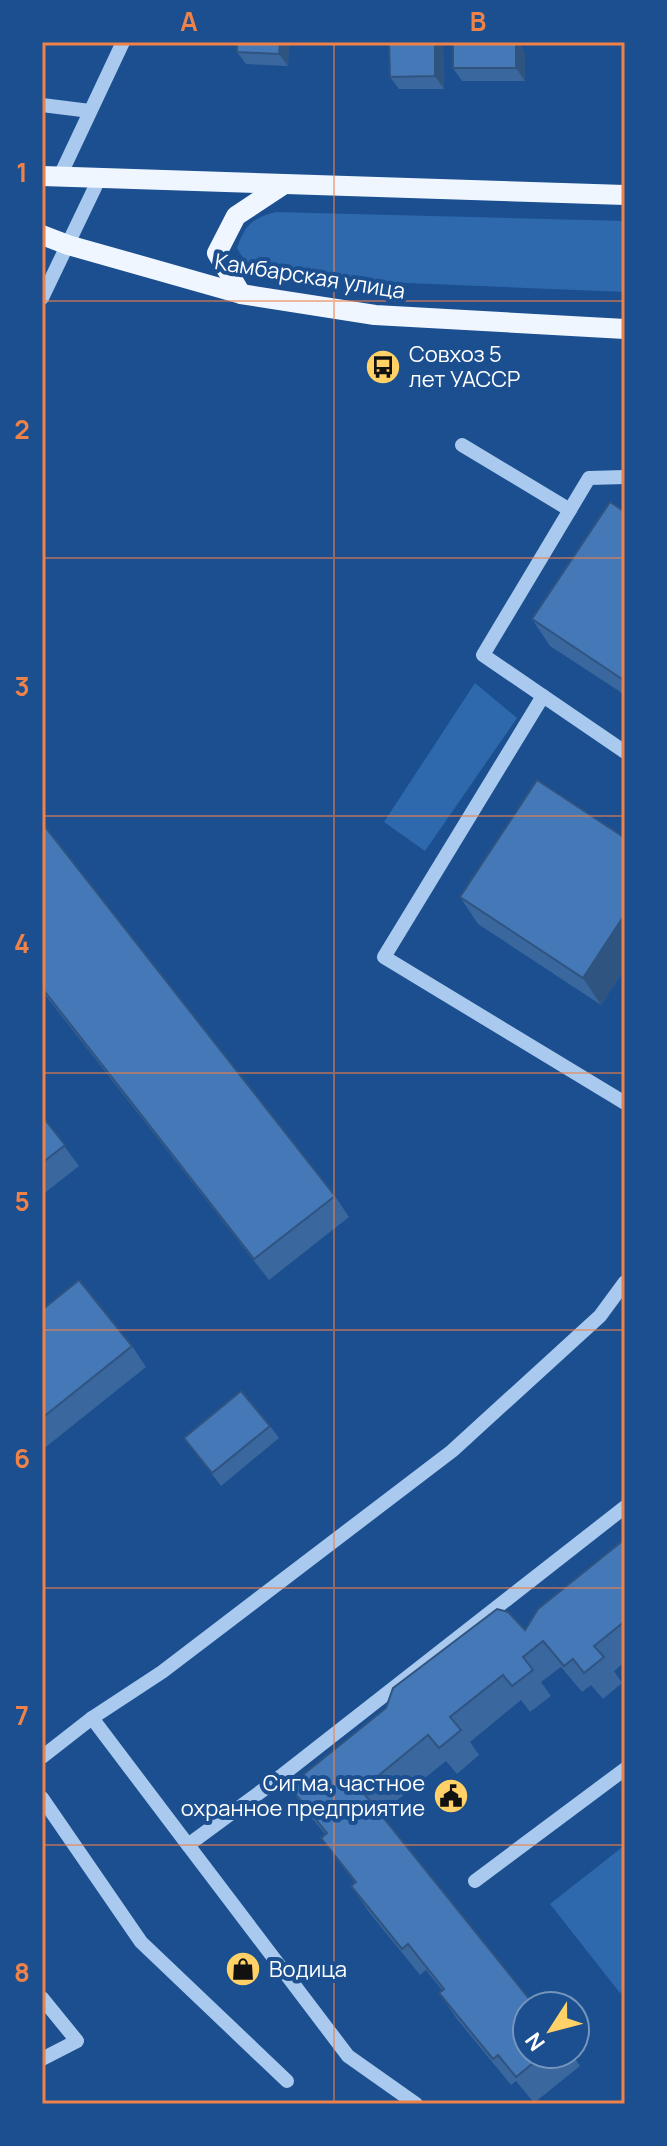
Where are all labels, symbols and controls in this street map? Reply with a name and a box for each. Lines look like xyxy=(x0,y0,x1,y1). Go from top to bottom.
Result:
text: A xyxy=(180,3,198,39)
text: B xyxy=(470,3,486,39)
text: 1 xyxy=(16,154,28,190)
street label: Камбарская улица xyxy=(213,246,407,306)
place label: Совхоз 5 лет УАССР xyxy=(409,339,520,394)
bus stop icon: Совхоз 5 лет УАССР xyxy=(364,348,402,386)
text: 2 xyxy=(14,411,30,447)
text: 3 xyxy=(14,668,30,704)
text: 4 xyxy=(14,925,30,961)
text: 5 xyxy=(14,1183,30,1219)
text: 6 xyxy=(14,1440,30,1476)
text: 7 xyxy=(15,1697,29,1733)
place label: Сигма, частное охранное предприятие xyxy=(181,1768,425,1823)
public building icon: Сигма, частное охранное предприятие xyxy=(432,1777,470,1815)
shop icon: Водица xyxy=(224,1950,262,1988)
text: 8 xyxy=(14,1954,30,1990)
place label: Водица xyxy=(269,1954,347,1984)
north arrow xyxy=(511,1990,591,2070)
text: N xyxy=(518,2027,552,2057)

